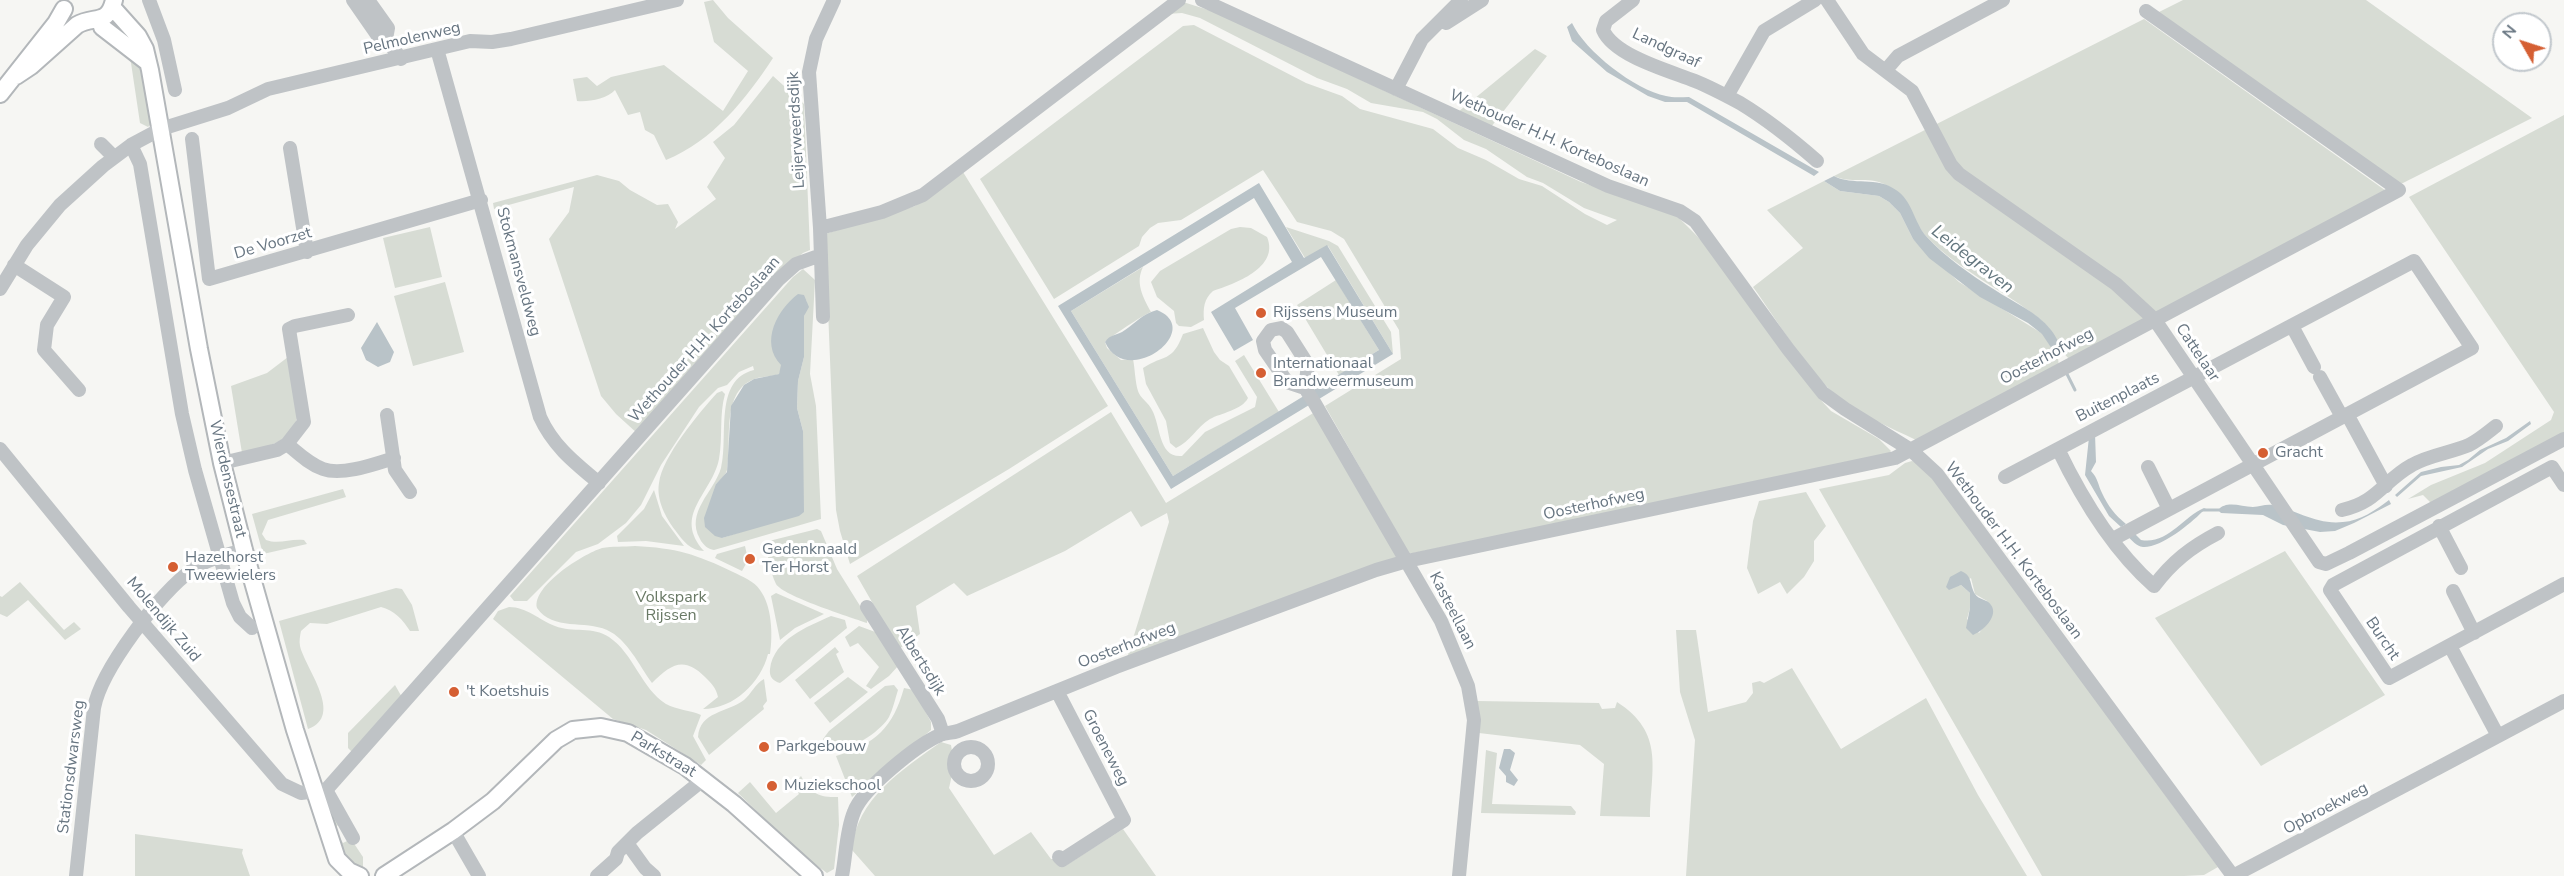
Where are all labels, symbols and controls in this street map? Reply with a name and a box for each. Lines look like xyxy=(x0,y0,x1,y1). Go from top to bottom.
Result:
north arrow xyxy=(2492,12,2552,72)
street label: Pelmolenweg xyxy=(362,19,462,59)
text: N xyxy=(2497,20,2522,44)
street label: Landgraaf xyxy=(1629,25,1703,73)
street label: Leijerweerdsdijk xyxy=(784,71,810,189)
street label: Wethouder H.H. Korteboslaan xyxy=(1446,86,1652,192)
street label: Stokmansveldweg xyxy=(492,205,544,339)
water label: Leidegraven xyxy=(1926,221,2018,299)
street label: De Voorzet xyxy=(232,224,314,264)
street label: Wethouder H.H. Korteboslaan xyxy=(625,253,785,427)
place label: Rijssens Museum xyxy=(1273,303,1398,323)
marker: Rijssens Museum xyxy=(1254,306,1268,320)
street label: Cattelaar xyxy=(2171,320,2223,386)
street label: Oosterhofweg xyxy=(1997,324,2097,390)
place label: Internationaal Brandweermuseum xyxy=(1273,354,1414,392)
marker: Internationaal Brandweermuseum xyxy=(1254,366,1268,380)
street label: Buitenplaats xyxy=(2073,369,2163,427)
street label: Wierdensestraat xyxy=(204,418,250,540)
place label: Gracht xyxy=(2275,443,2323,463)
marker: Gracht xyxy=(2256,446,2270,460)
street label: Wethouder H.H. Korteboslaan xyxy=(1940,459,2086,643)
street label: Oosterhofweg xyxy=(1542,485,1646,525)
place label: Gedenknaald Ter Horst xyxy=(762,540,857,578)
place label: Hazelhorst Tweewielers xyxy=(185,548,276,586)
marker: Gedenknaald Ter Horst xyxy=(743,552,757,566)
marker: Hazelhorst Tweewielers xyxy=(166,560,180,574)
street label: Kasteellaan xyxy=(1424,569,1480,653)
street label: Molendijk Zuid xyxy=(122,574,204,666)
park label: Volkspark Rijssen xyxy=(636,588,706,626)
street label: Burcht xyxy=(2361,614,2403,664)
street label: Oosterhofweg xyxy=(1076,619,1178,673)
street label: Albertsdijk xyxy=(891,623,949,699)
place label: 't Koetshuis xyxy=(466,682,549,702)
marker: 't Koetshuis xyxy=(447,685,461,699)
street label: Stationsdwarsweg xyxy=(54,699,90,835)
street label: Groeneweg xyxy=(1078,706,1132,790)
street label: Parkstraat xyxy=(627,728,699,782)
place label: Parkgebouw xyxy=(776,737,866,757)
marker: Parkgebouw xyxy=(757,740,771,754)
place label: Muziekschool xyxy=(784,776,881,796)
marker: Muziekschool xyxy=(765,779,779,793)
street label: Opbroekweg xyxy=(2280,779,2372,839)

